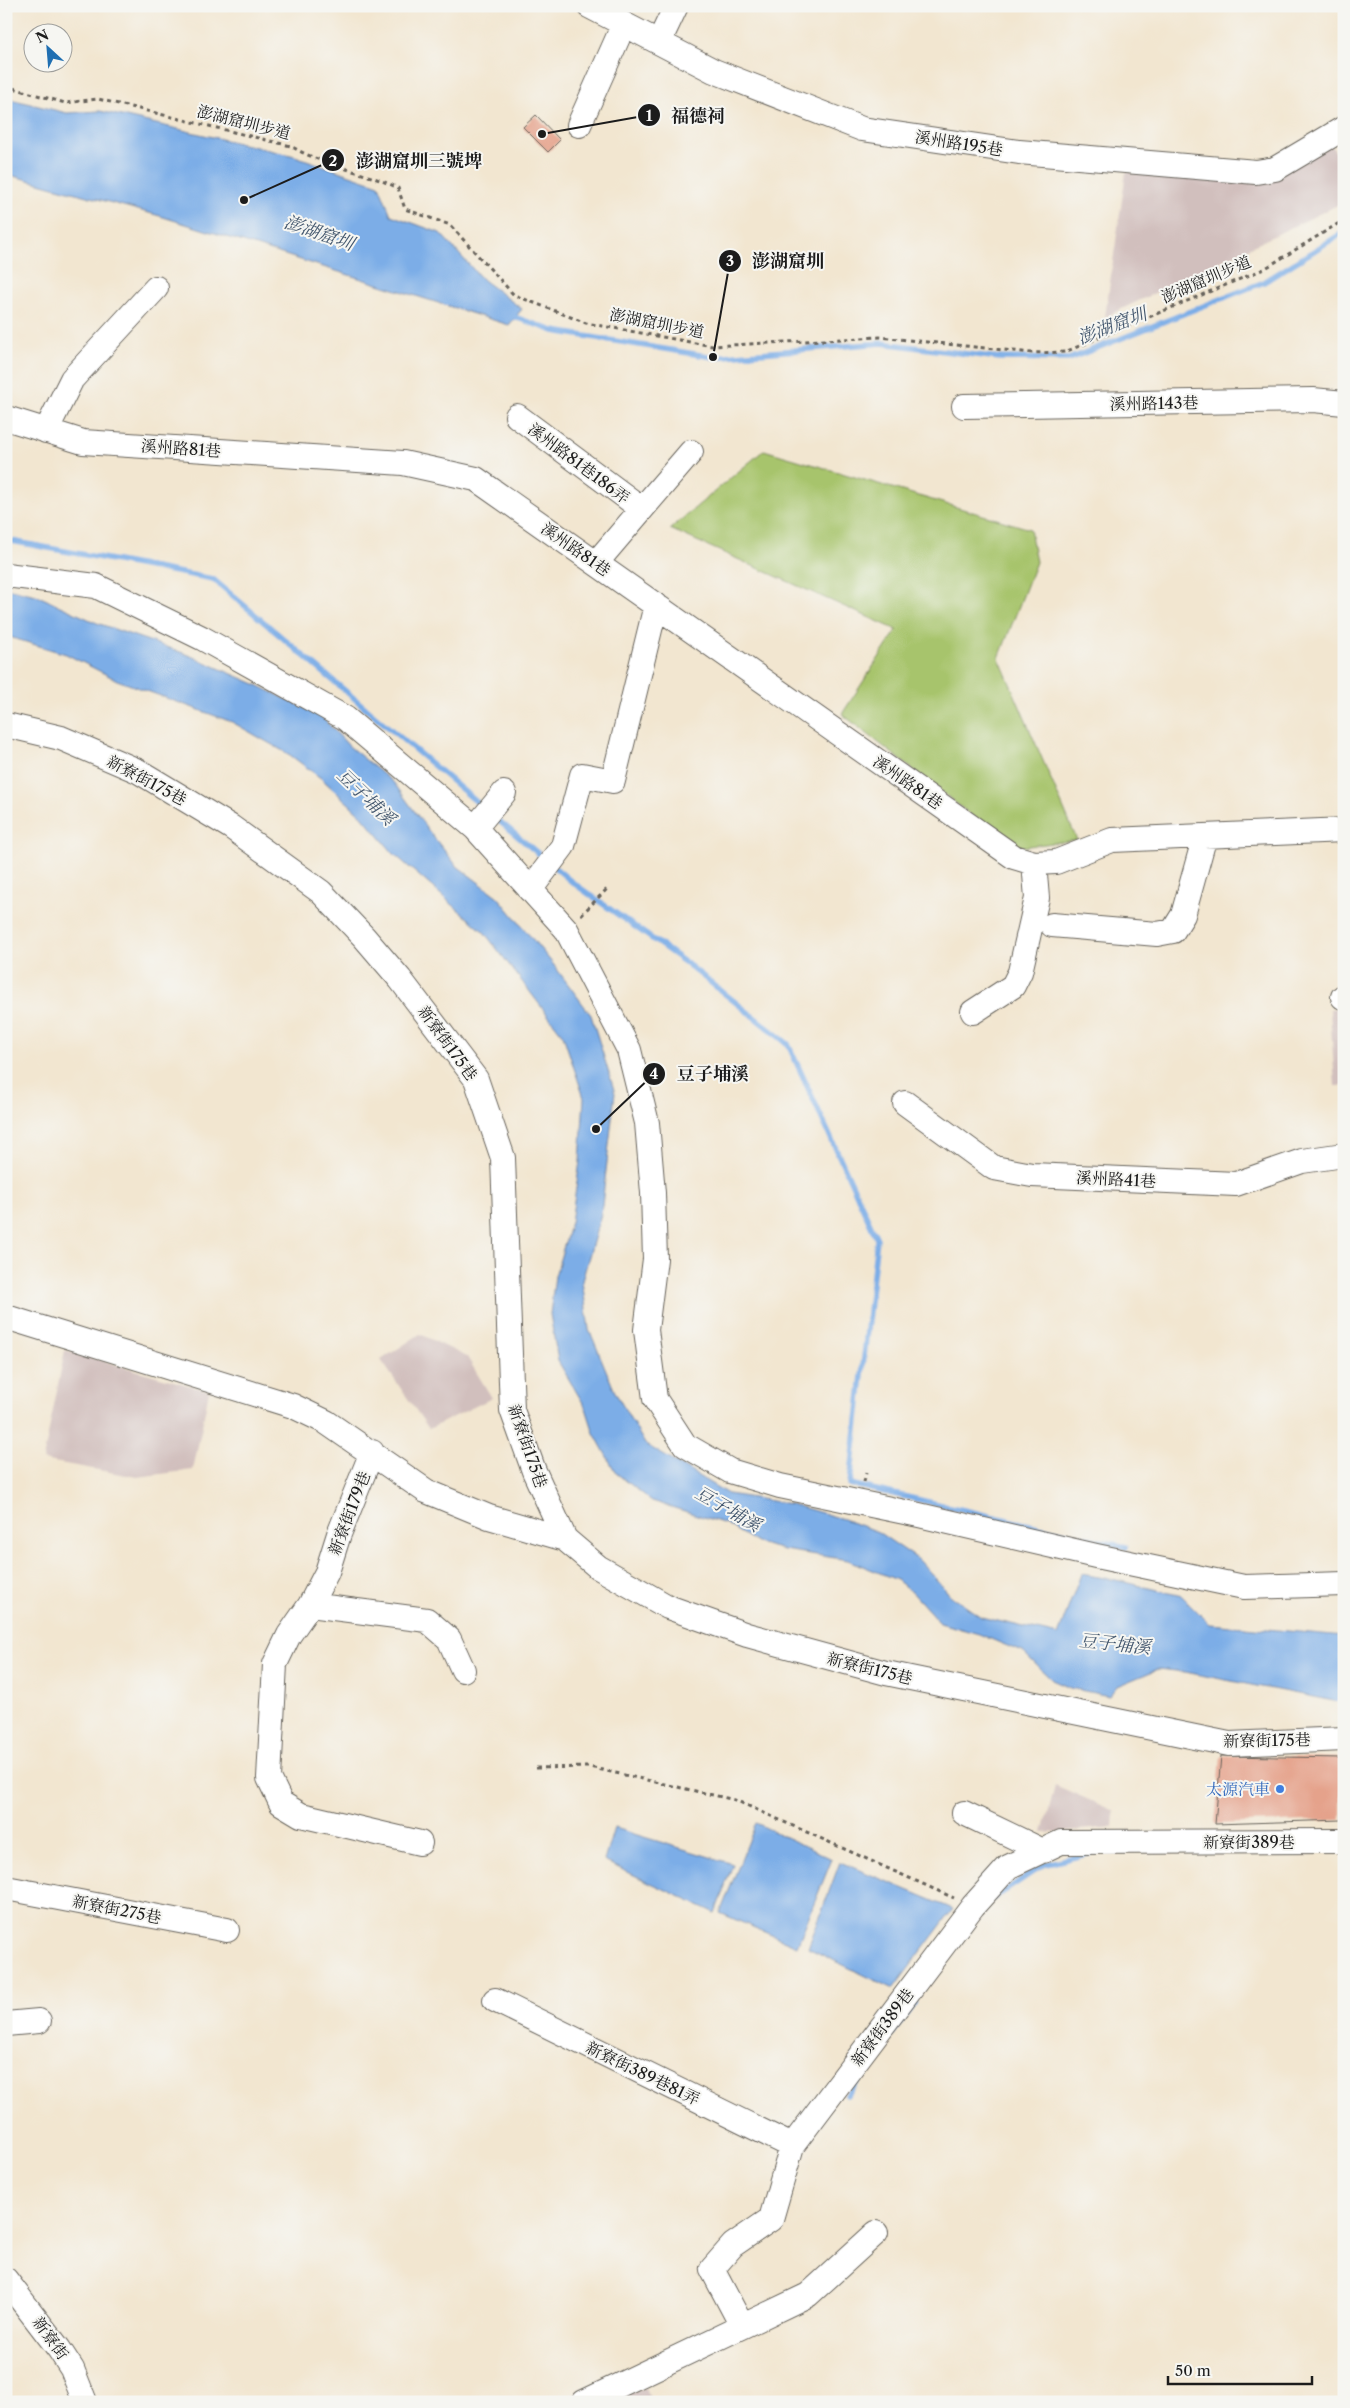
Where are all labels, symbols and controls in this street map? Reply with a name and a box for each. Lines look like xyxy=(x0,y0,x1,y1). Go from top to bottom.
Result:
north arrow xyxy=(22,22,72,72)
text: N xyxy=(33,26,52,47)
callout: 福德祠 xyxy=(636,99,735,132)
street label: 澎湖窟圳步道 xyxy=(195,101,293,143)
text: 福德祠 xyxy=(671,105,725,127)
text: 1 xyxy=(646,106,653,125)
street label: 溪州路195巷 xyxy=(914,126,1004,160)
callout: 澎湖窟圳三號埤 xyxy=(321,144,492,177)
text: 澎湖窟圳三號埤 xyxy=(356,150,482,172)
text: 2 xyxy=(329,151,338,170)
water label: 澎湖窟圳 xyxy=(281,211,359,256)
callout: 澎湖窟圳 xyxy=(717,245,834,278)
text: 澎湖窟圳 xyxy=(752,250,824,272)
text: 3 xyxy=(726,251,734,270)
street label: 澎湖窟圳步道 xyxy=(1158,251,1254,307)
water label: 澎湖窟圳 xyxy=(1074,302,1152,349)
street label: 澎湖窟圳步道 xyxy=(608,304,706,342)
street label: 溪州路143巷 xyxy=(1109,392,1199,414)
street label: 溪州路81巷186弄 xyxy=(524,418,634,508)
street label: 溪州路81巷 xyxy=(140,435,222,461)
street label: 溪州路81巷 xyxy=(537,518,615,580)
street label: 新寮街175巷 xyxy=(104,751,190,809)
street label: 溪州路81巷 xyxy=(869,751,947,813)
water label: 豆子埔溪 xyxy=(332,764,401,831)
street label: 新寮街175巷 xyxy=(414,1002,482,1084)
callout: 豆子埔溪 xyxy=(642,1057,759,1090)
text: 豆子埔溪 xyxy=(677,1063,749,1085)
text: 4 xyxy=(650,1064,659,1083)
street label: 溪州路41巷 xyxy=(1076,1167,1156,1191)
street label: 新寮街175巷 xyxy=(504,1401,552,1491)
street label: 新寮街179巷 xyxy=(324,1468,374,1558)
water label: 豆子埔溪 xyxy=(691,1481,766,1538)
water label: 豆子埔溪 xyxy=(1078,1629,1154,1659)
street label: 新寮街175巷 xyxy=(825,1648,915,1688)
street label: 新寮街175巷 xyxy=(1223,1729,1311,1751)
place label: 太源汽車 xyxy=(1206,1779,1270,1799)
marker: 太源汽車 xyxy=(1274,1783,1286,1795)
street label: 新寮街389巷 xyxy=(1203,1832,1295,1852)
street label: 新寮街275巷 xyxy=(71,1891,163,1927)
street label: 新寮街389巷 xyxy=(846,1984,918,2070)
street label: 新寮街389巷81弄 xyxy=(583,2037,703,2109)
street label: 新寮街 xyxy=(29,2313,73,2363)
scale bar xyxy=(1168,2353,1311,2385)
text: 50 m xyxy=(1175,2361,1211,2380)

